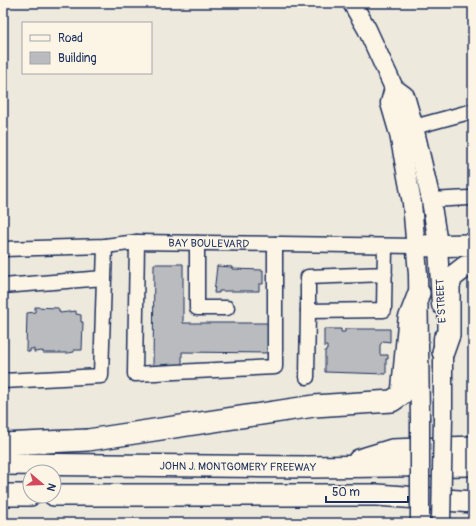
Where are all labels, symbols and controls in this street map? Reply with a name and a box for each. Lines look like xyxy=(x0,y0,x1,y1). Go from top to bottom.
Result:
legend xyxy=(22,22,152,74)
text: Road xyxy=(58,31,83,46)
text: Building xyxy=(58,51,97,66)
street label: BAY BOULEVARD xyxy=(168,236,249,250)
street label: E STREET xyxy=(433,278,449,324)
street label: JOHN J. MONTGOMERY FREEWAY xyxy=(159,459,317,474)
north arrow xyxy=(22,464,62,504)
scale bar xyxy=(326,478,408,504)
text: N xyxy=(43,481,58,493)
text: 50 m xyxy=(332,485,360,500)

